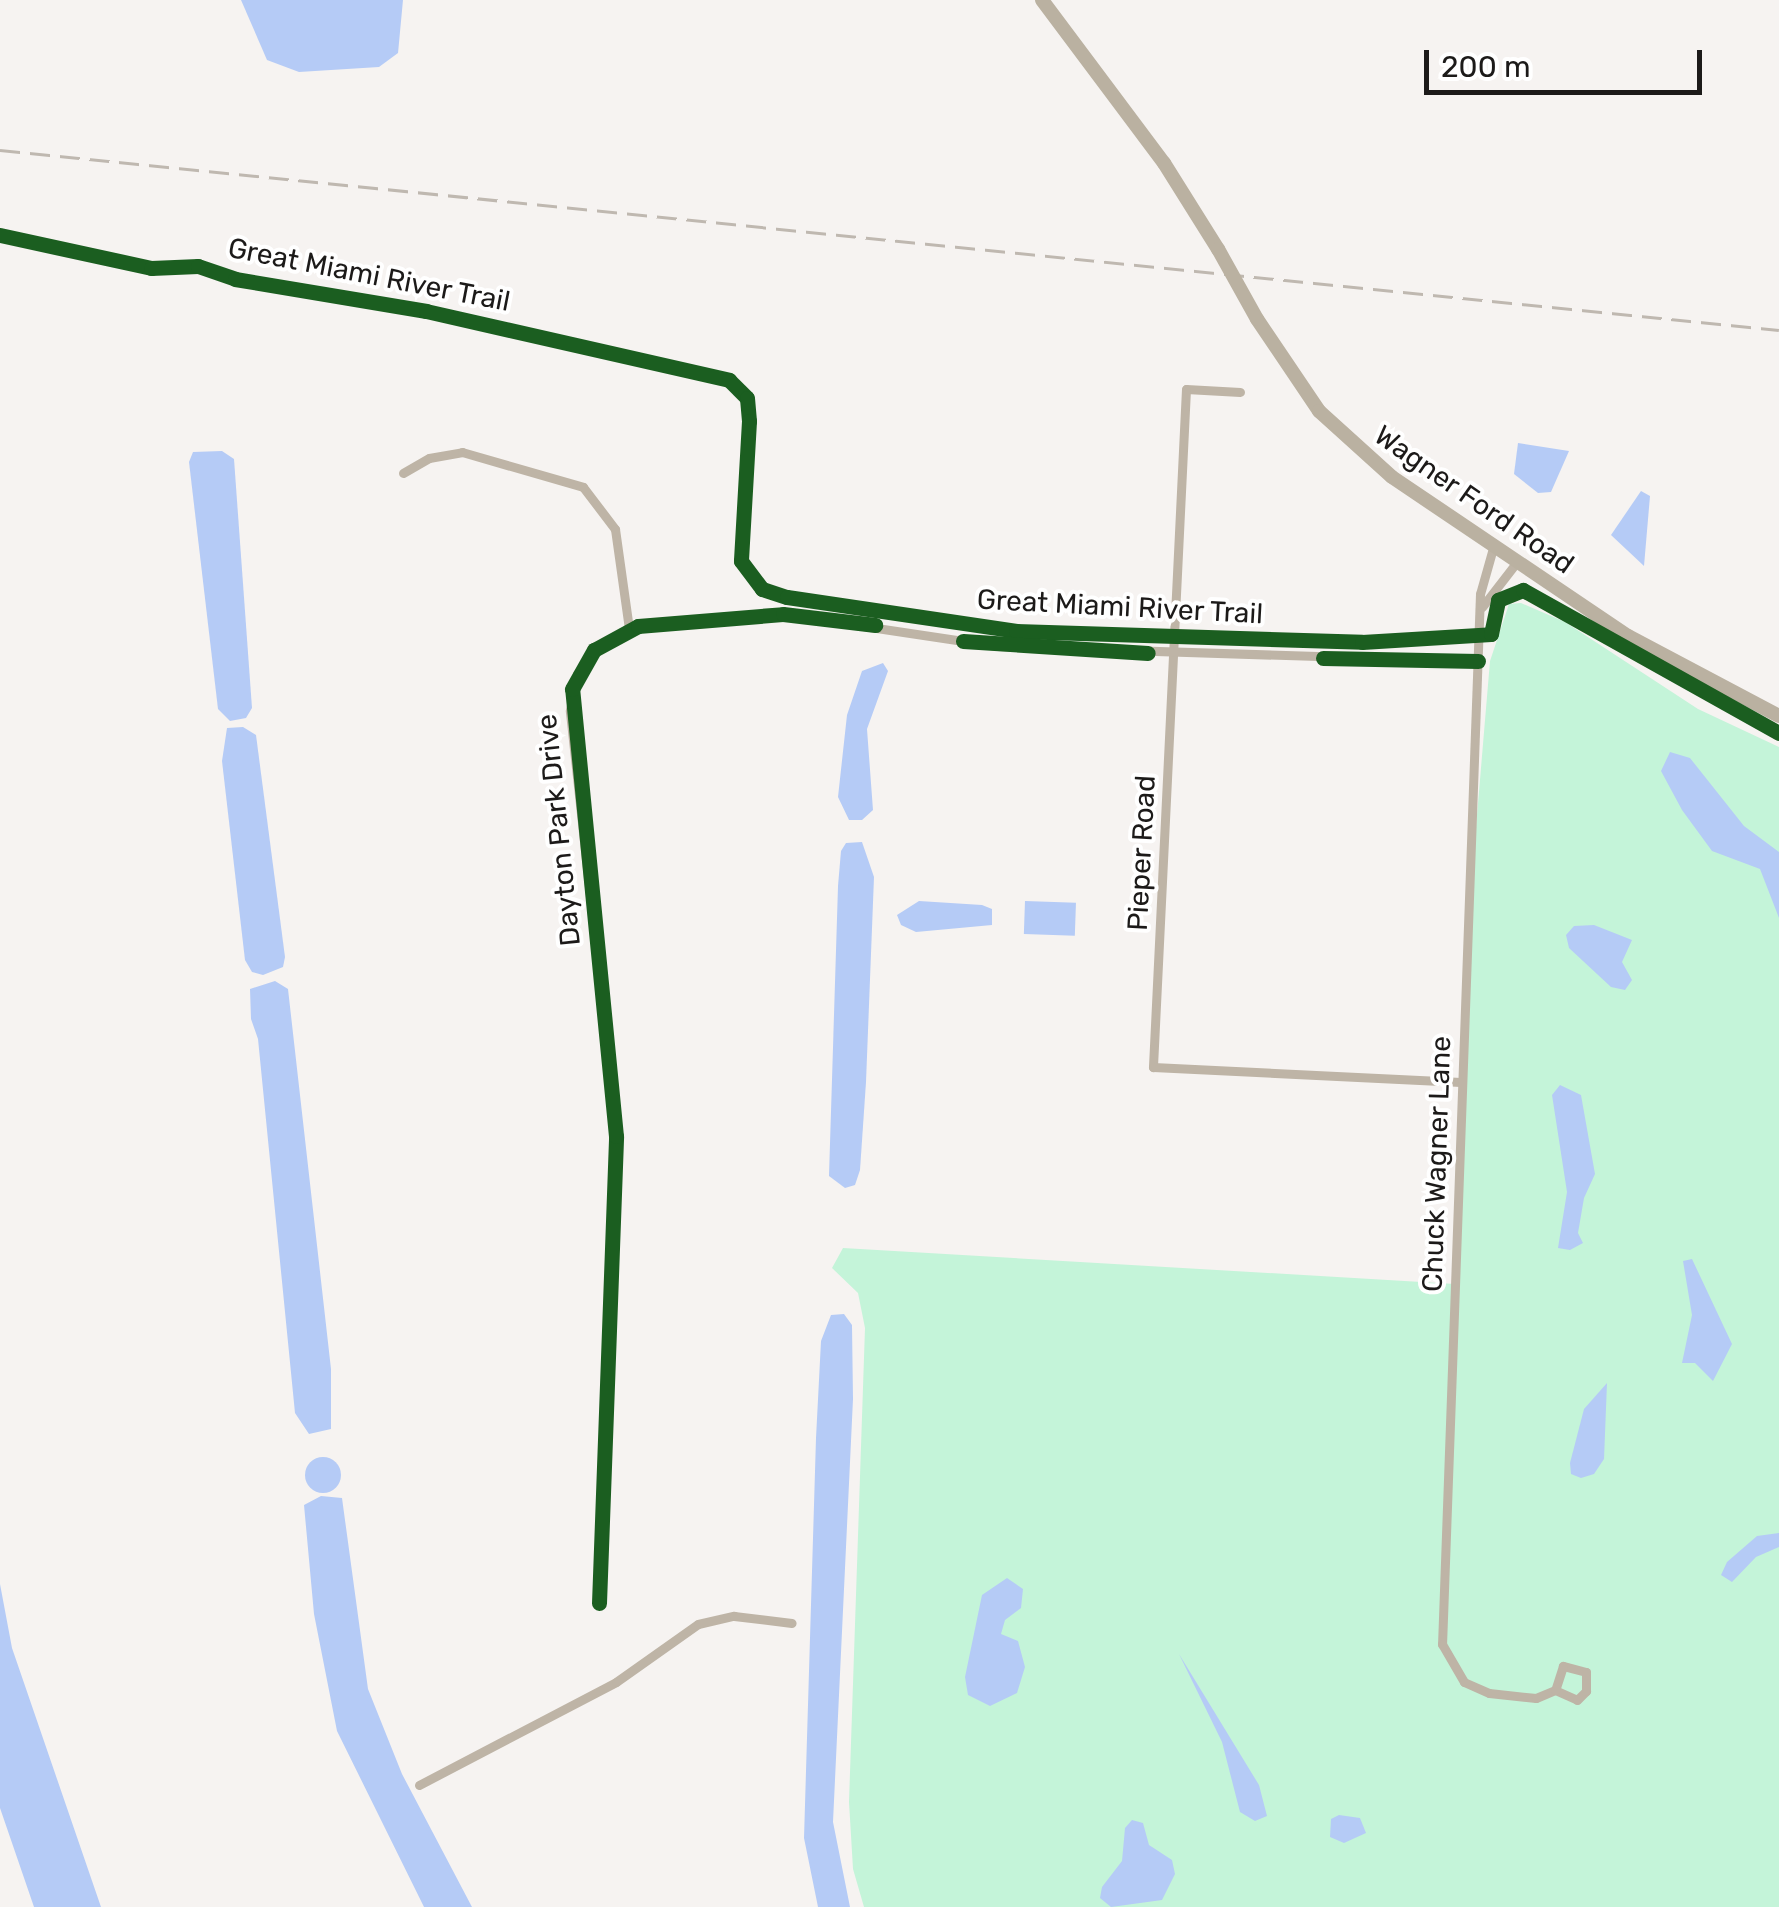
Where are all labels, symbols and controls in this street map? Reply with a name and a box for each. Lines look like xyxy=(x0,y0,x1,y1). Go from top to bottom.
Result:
scale bar xyxy=(1429,30,1706,92)
text: 200 m xyxy=(1441,49,1531,85)
street label: Great Miami River Trail xyxy=(224,231,514,319)
street label: Wagner Ford Road xyxy=(1368,418,1580,582)
street label: Great Miami River Trail xyxy=(975,583,1265,631)
street label: Dayton Park Drive xyxy=(530,712,588,948)
street label: Pieper Road xyxy=(1121,774,1163,932)
street label: Chuck Wagner Lane xyxy=(1416,1035,1458,1293)

